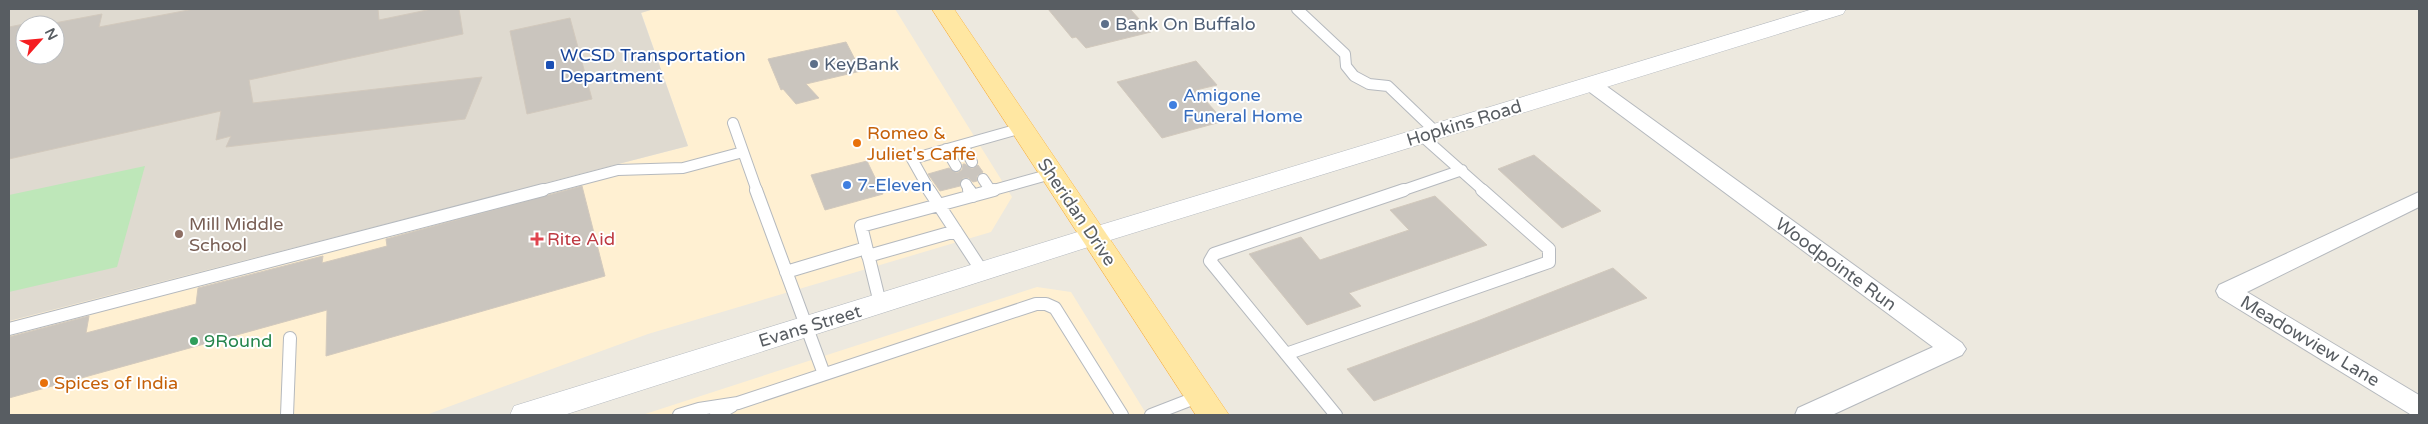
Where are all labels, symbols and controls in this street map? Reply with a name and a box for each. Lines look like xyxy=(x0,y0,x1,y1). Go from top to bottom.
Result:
place label: Bank On Buffalo xyxy=(1115,13,1256,35)
north arrow xyxy=(15,15,65,65)
marker: Bank On Buffalo xyxy=(1099,18,1111,30)
text: N xyxy=(41,25,61,43)
place label: WCSD Transportation Department xyxy=(560,44,746,87)
place label: KeyBank xyxy=(824,53,899,75)
marker: KeyBank xyxy=(808,58,820,70)
marker: WCSD Transportation Department xyxy=(544,59,556,71)
place label: Amigone Funeral Home xyxy=(1183,84,1303,127)
street label: Hopkins Road xyxy=(1404,95,1524,151)
marker: Amigone Funeral Home xyxy=(1167,99,1179,111)
place label: Romeo & Juliet's Caffe xyxy=(867,122,976,165)
marker: Romeo & Juliet's Caffe xyxy=(851,137,863,149)
street label: Sheridan Drive xyxy=(1033,154,1121,270)
place label: 7-Eleven xyxy=(857,174,932,196)
marker: 7-Eleven xyxy=(841,179,853,191)
place label: Mill Middle School xyxy=(189,213,283,256)
street label: Woodpointe Run xyxy=(1771,213,1901,315)
marker: Mill Middle School xyxy=(173,228,185,240)
place label: Rite Aid xyxy=(547,228,615,250)
marker: Rite Aid xyxy=(531,233,543,245)
street label: Meadowview Lane xyxy=(2236,291,2384,391)
street label: Evans Street xyxy=(756,300,864,352)
place label: 9Round xyxy=(204,330,272,352)
marker: 9Round xyxy=(188,335,200,347)
place label: Spices of India xyxy=(54,372,178,394)
marker: Spices of India xyxy=(38,377,50,389)

